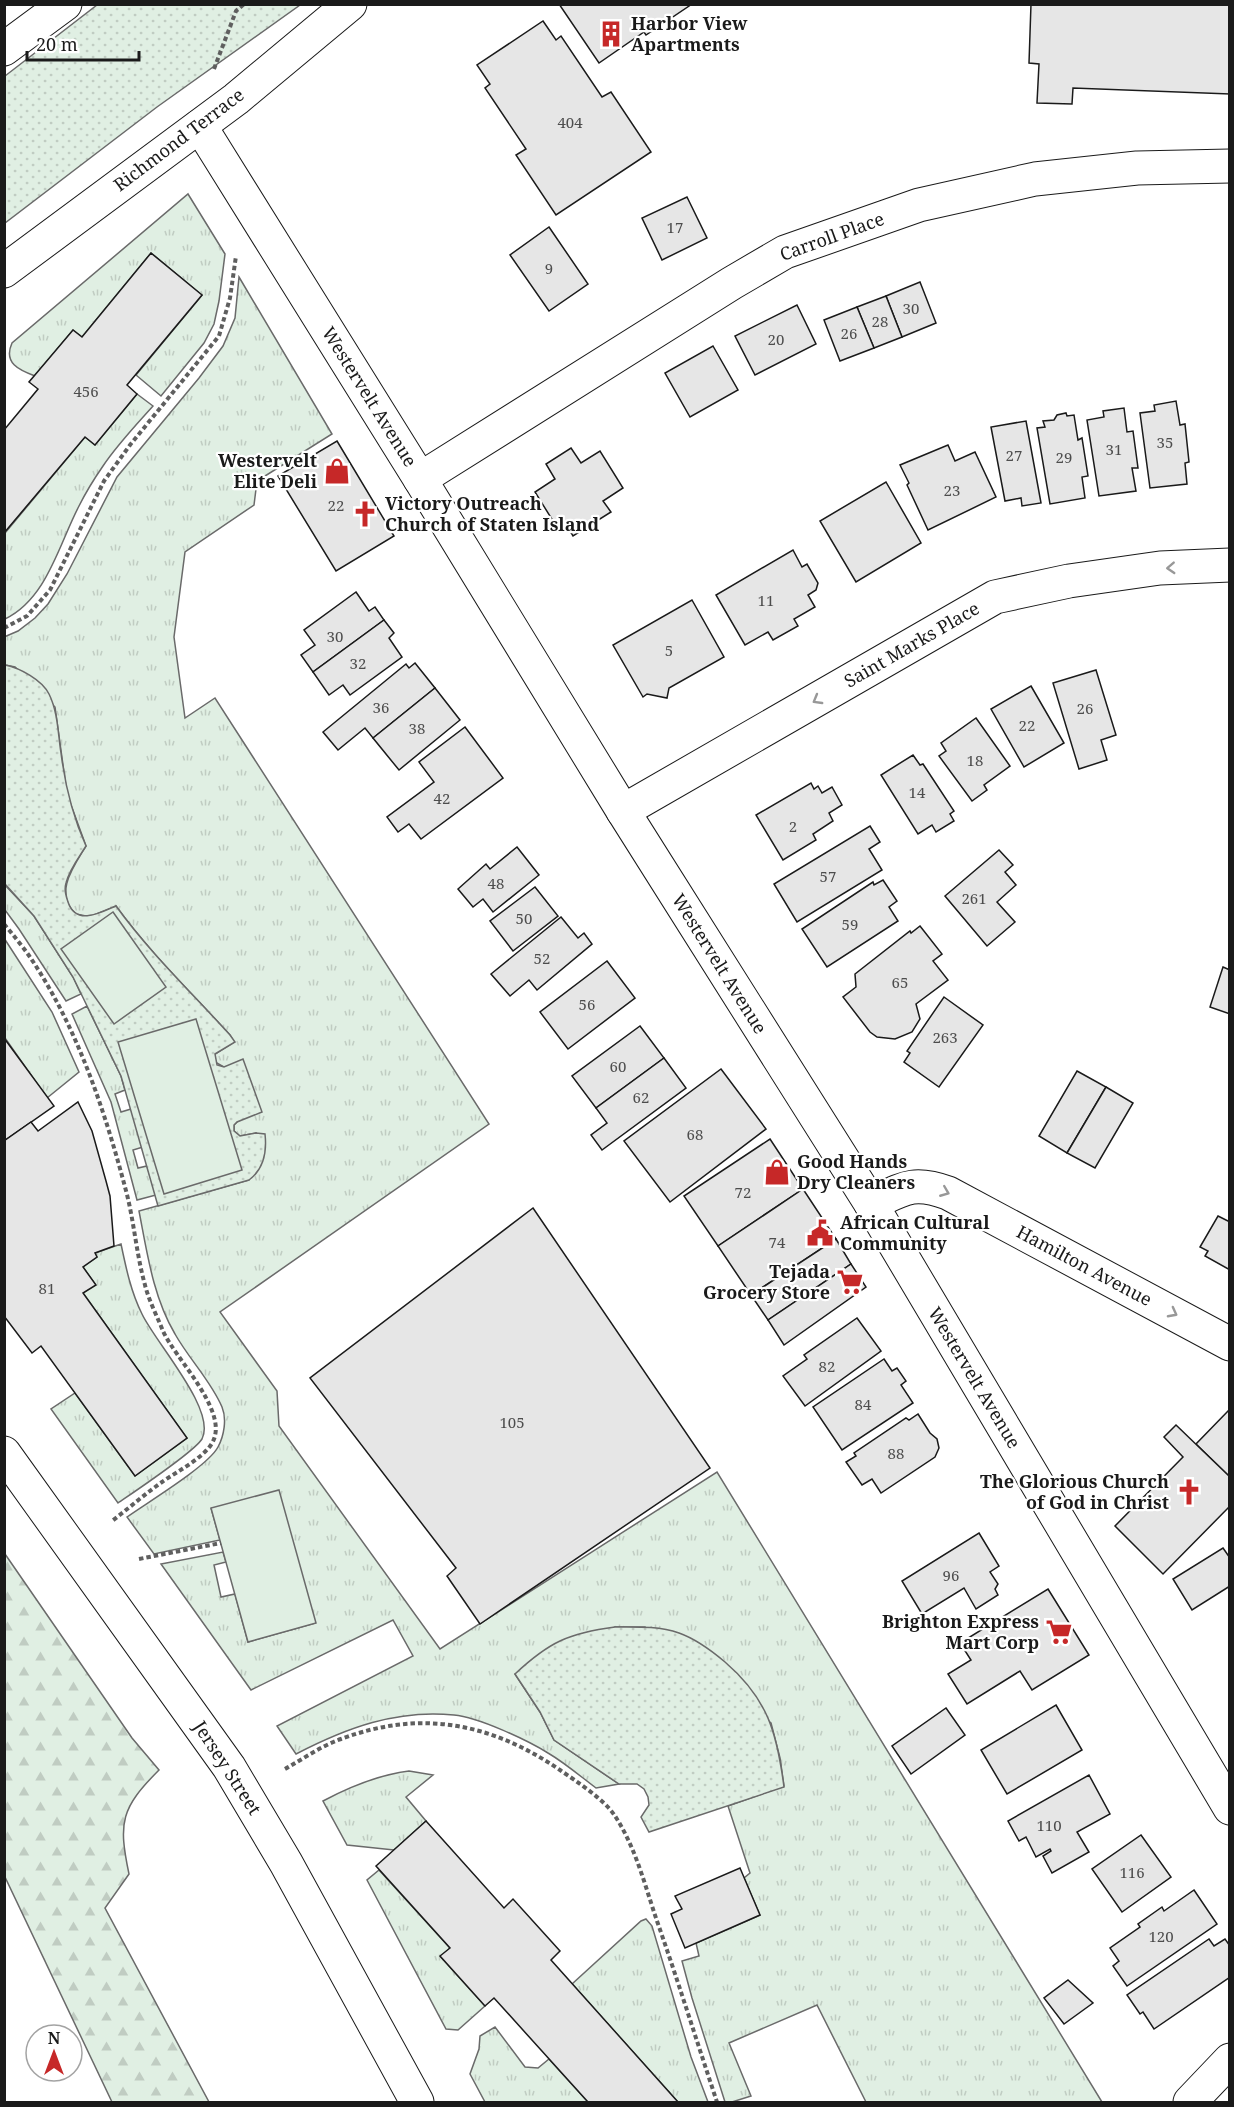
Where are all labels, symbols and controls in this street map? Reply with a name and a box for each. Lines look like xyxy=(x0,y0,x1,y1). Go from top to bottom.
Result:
place label: Harbor View Apartments xyxy=(631,11,748,56)
building icon: Harbor View Apartments xyxy=(596,19,626,49)
scale bar xyxy=(27,24,140,62)
text: 20 m xyxy=(36,32,78,56)
street label: Richmond Terrace xyxy=(108,82,249,196)
house number: 404 xyxy=(557,112,583,132)
street label: Carroll Place xyxy=(776,206,887,266)
house number: 17 xyxy=(667,217,683,237)
house number: 9 xyxy=(545,258,553,278)
house number: 30 xyxy=(903,298,919,318)
house number: 28 xyxy=(872,311,888,331)
street label: Westervelt Avenue xyxy=(317,322,423,471)
house number: 26 xyxy=(841,323,857,343)
house number: 20 xyxy=(768,329,784,349)
house number: 456 xyxy=(73,381,99,401)
house number: 35 xyxy=(1157,432,1173,452)
house number: 31 xyxy=(1106,439,1122,459)
house number: 27 xyxy=(1006,445,1022,465)
house number: 29 xyxy=(1056,447,1072,467)
place label: Westervelt Elite Deli xyxy=(218,448,318,493)
shop icon: Westervelt Elite Deli xyxy=(322,456,352,486)
house number: 23 xyxy=(944,480,960,500)
place label: Victory Outreach Church of Staten Island xyxy=(385,491,599,536)
house number: 22 xyxy=(328,495,344,515)
church icon: Victory Outreach Church of Staten Island xyxy=(350,499,380,529)
one-way arrow xyxy=(1167,561,1176,574)
house number: 11 xyxy=(758,590,774,610)
street label: Saint Marks Place xyxy=(840,596,983,693)
house number: 30 xyxy=(327,626,343,646)
house number: 5 xyxy=(665,640,673,660)
house number: 32 xyxy=(350,653,366,673)
one-way arrow xyxy=(813,693,823,704)
house number: 36 xyxy=(373,697,389,717)
house number: 26 xyxy=(1077,698,1093,718)
house number: 22 xyxy=(1019,715,1035,735)
house number: 38 xyxy=(409,718,425,738)
house number: 18 xyxy=(967,750,983,770)
house number: 14 xyxy=(909,782,926,802)
house number: 42 xyxy=(434,788,450,808)
house number: 2 xyxy=(789,816,797,836)
house number: 57 xyxy=(820,866,836,886)
house number: 48 xyxy=(488,873,504,893)
house number: 261 xyxy=(961,888,987,908)
street label: Westervelt Avenue xyxy=(667,889,773,1038)
house number: 50 xyxy=(516,908,532,928)
house number: 59 xyxy=(842,914,858,934)
house number: 52 xyxy=(534,948,550,968)
house number: 65 xyxy=(892,972,908,992)
house number: 56 xyxy=(579,994,595,1014)
house number: 263 xyxy=(932,1027,958,1047)
house number: 60 xyxy=(610,1056,626,1076)
house number: 62 xyxy=(633,1087,649,1107)
house number: 68 xyxy=(687,1124,703,1144)
place label: Good Hands Dry Cleaners xyxy=(797,1149,916,1194)
shop icon: Good Hands Dry Cleaners xyxy=(762,1157,792,1187)
house number: 72 xyxy=(735,1182,751,1202)
one-way arrow xyxy=(939,1185,950,1197)
place label: African Cultural Community xyxy=(840,1210,990,1255)
public building icon: African Cultural Community xyxy=(805,1218,835,1248)
street label: Hamilton Avenue xyxy=(1013,1219,1156,1311)
house number: 74 xyxy=(769,1232,786,1252)
place label: Tejada Grocery Store xyxy=(703,1259,830,1304)
supermarket icon: Tejada Grocery Store xyxy=(835,1267,865,1297)
house number: 81 xyxy=(39,1278,55,1298)
street label: Westervelt Avenue xyxy=(923,1302,1027,1453)
one-way arrow xyxy=(1166,1306,1177,1317)
house number: 82 xyxy=(819,1356,835,1376)
house number: 84 xyxy=(855,1394,872,1414)
house number: 105 xyxy=(499,1412,525,1432)
house number: 88 xyxy=(888,1443,904,1463)
place label: The Glorious Church of God in Christ xyxy=(980,1469,1169,1514)
church icon: The Glorious Church of God in Christ xyxy=(1174,1477,1204,1507)
house number: 96 xyxy=(943,1565,959,1585)
place label: Brighton Express Mart Corp xyxy=(882,1609,1039,1654)
supermarket icon: Brighton Express Mart Corp xyxy=(1044,1617,1074,1647)
street label: Jersey Street xyxy=(188,1715,267,1819)
house number: 110 xyxy=(1036,1815,1062,1835)
house number: 116 xyxy=(1119,1862,1145,1882)
house number: 120 xyxy=(1148,1926,1174,1946)
north arrow xyxy=(24,2023,84,2083)
text: N xyxy=(48,2027,61,2049)

